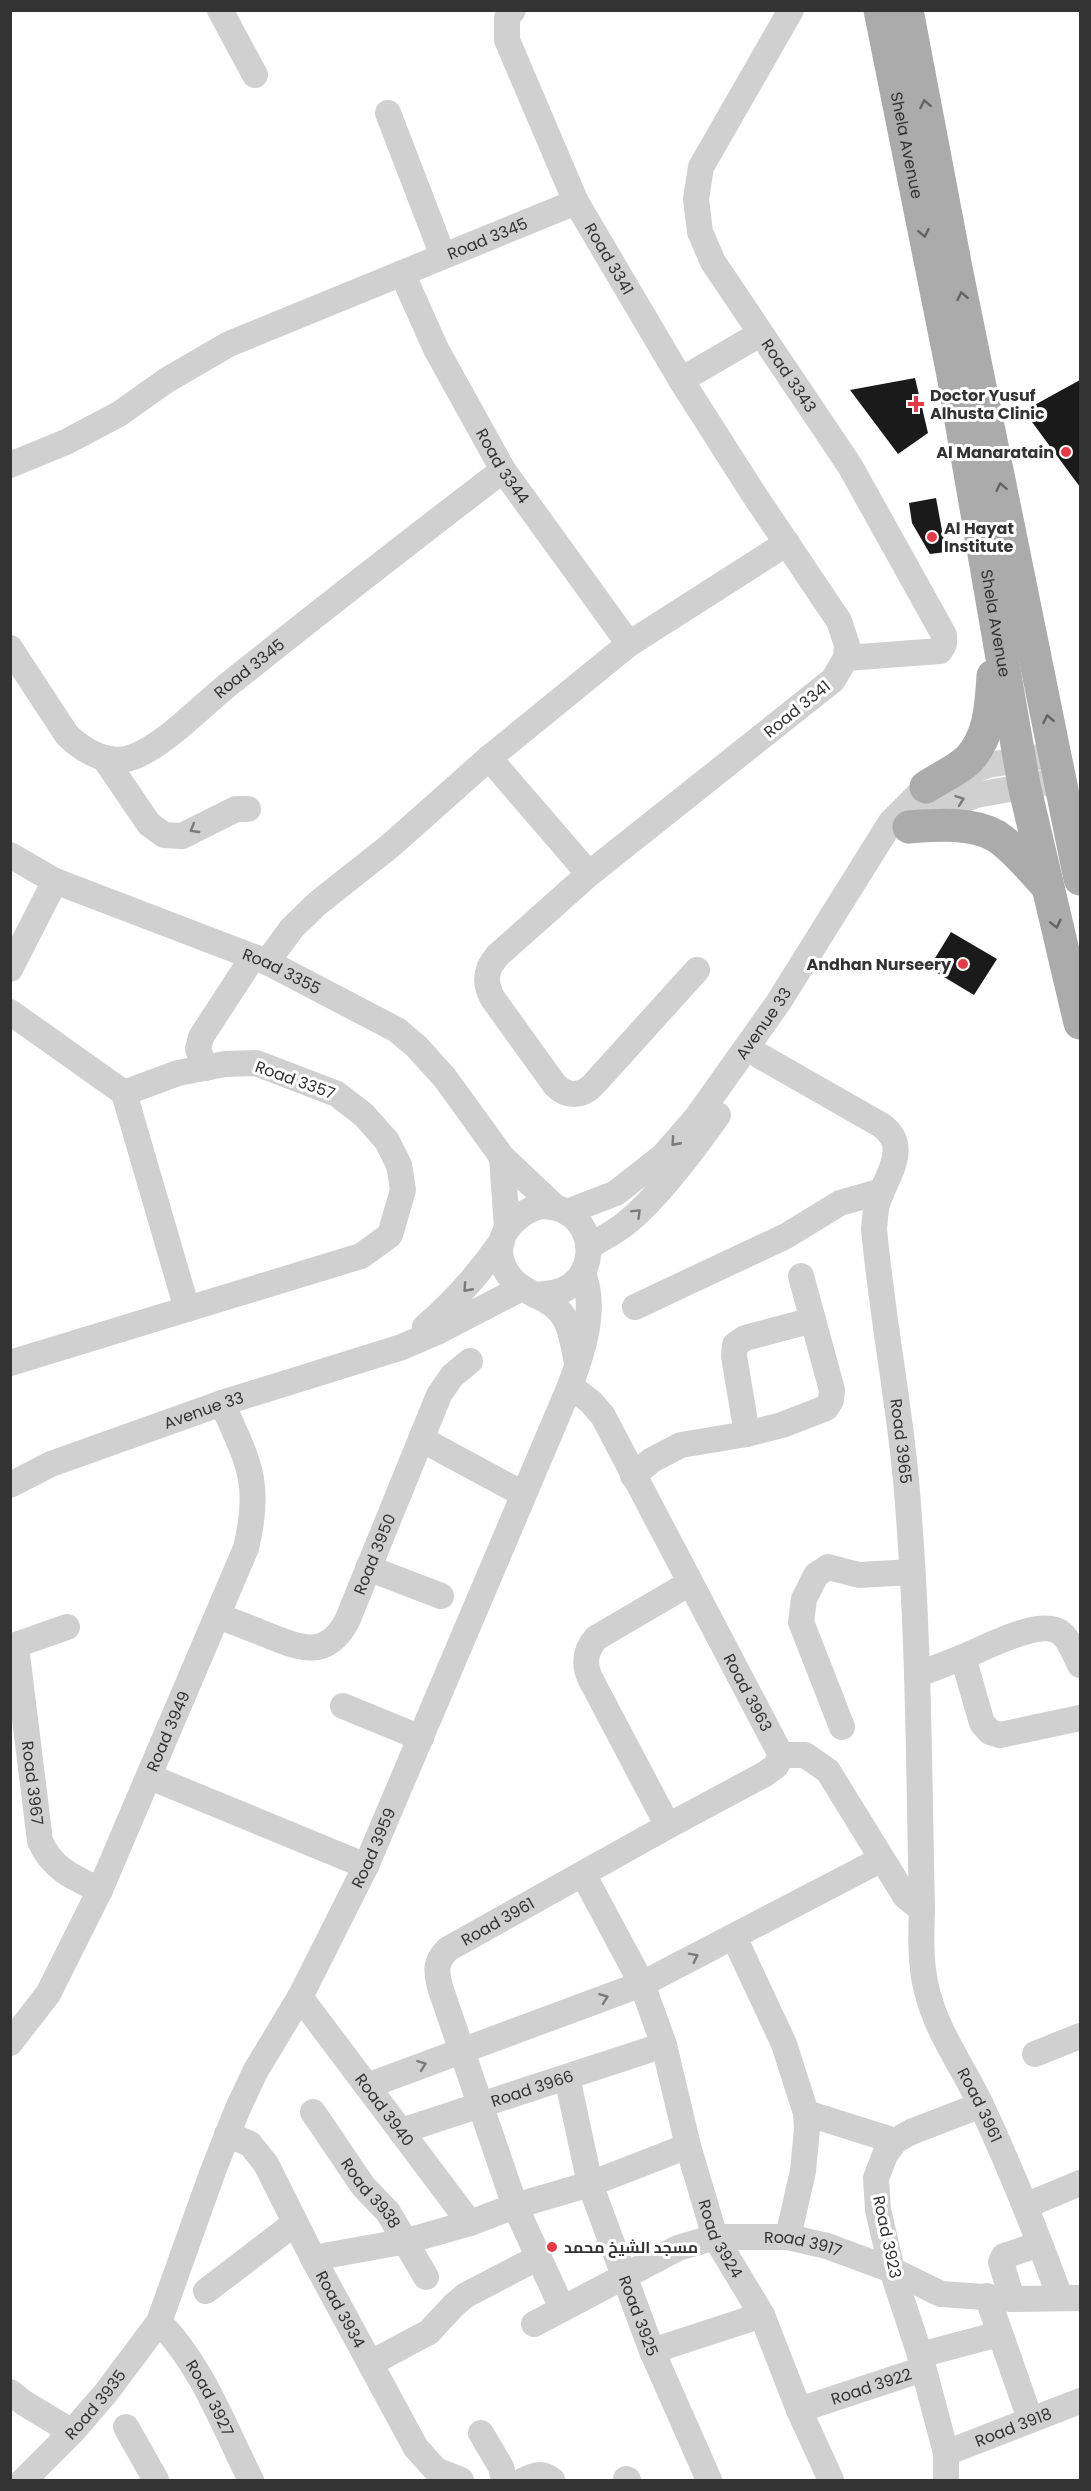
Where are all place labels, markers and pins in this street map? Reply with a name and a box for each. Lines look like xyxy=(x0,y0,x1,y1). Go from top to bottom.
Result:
place label: Doctor Yusuf Alhusta Clinic xyxy=(930,384,1045,425)
marker: Doctor Yusuf Alhusta Clinic xyxy=(907,395,925,413)
place label: Al Manaratain xyxy=(936,441,1054,464)
marker: Al Manaratain xyxy=(1059,445,1073,459)
place label: Al Hayat Institute xyxy=(944,517,1014,558)
marker: Al Hayat Institute xyxy=(925,530,939,544)
place label: Andhan Nurseery xyxy=(806,953,952,976)
marker: Andhan Nurseery xyxy=(956,957,970,971)
place label: مسجد الشيخ محمد xyxy=(564,2236,698,2259)
marker: مسجد الشيخ محمد xyxy=(545,2240,559,2254)

